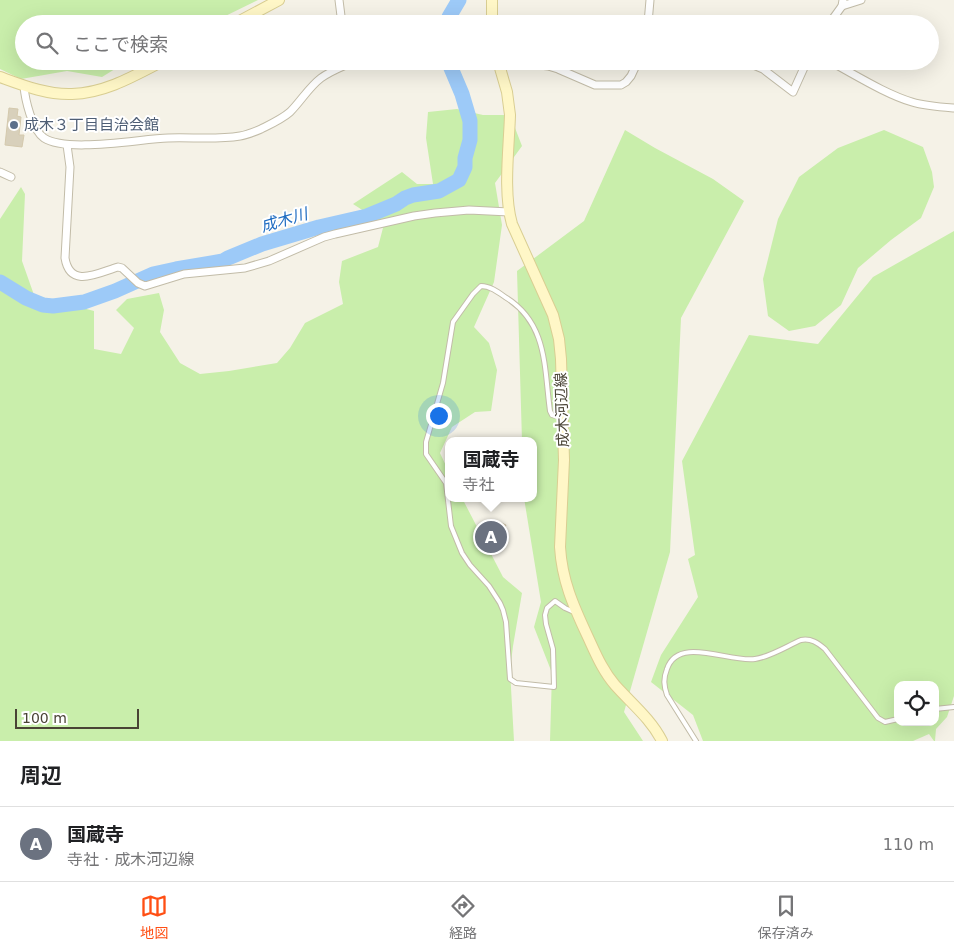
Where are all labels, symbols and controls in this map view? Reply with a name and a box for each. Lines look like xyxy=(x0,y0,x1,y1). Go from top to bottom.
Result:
search box xyxy=(15,15,939,70)
icon: search xyxy=(33,29,61,57)
text: ここで検索 xyxy=(73,33,168,55)
place label: 成木３丁目自治会館 xyxy=(24,116,159,134)
marker: 成木３丁目自治会館 xyxy=(8,119,20,131)
water label: 成木川 xyxy=(258,204,312,236)
street label: 成木河辺線 xyxy=(552,372,572,448)
your location xyxy=(426,403,452,429)
popup xyxy=(445,437,537,502)
text: 国蔵寺 xyxy=(462,448,520,470)
text: 寺社 xyxy=(462,475,495,494)
pin: A xyxy=(475,518,507,556)
map controls xyxy=(894,681,939,726)
button: locate xyxy=(894,681,939,726)
scale bar xyxy=(15,706,139,729)
text: 100 m xyxy=(22,710,67,726)
text: 周辺 xyxy=(20,764,62,788)
text: 国蔵寺 xyxy=(67,823,124,845)
text: A xyxy=(30,835,42,854)
text: 110 m xyxy=(883,835,934,854)
text: 寺社 · 成木河辺線 xyxy=(67,850,194,869)
tab: 地図 xyxy=(140,892,168,942)
tab: 経路 xyxy=(449,892,477,942)
tab: 保存済み xyxy=(758,892,814,942)

